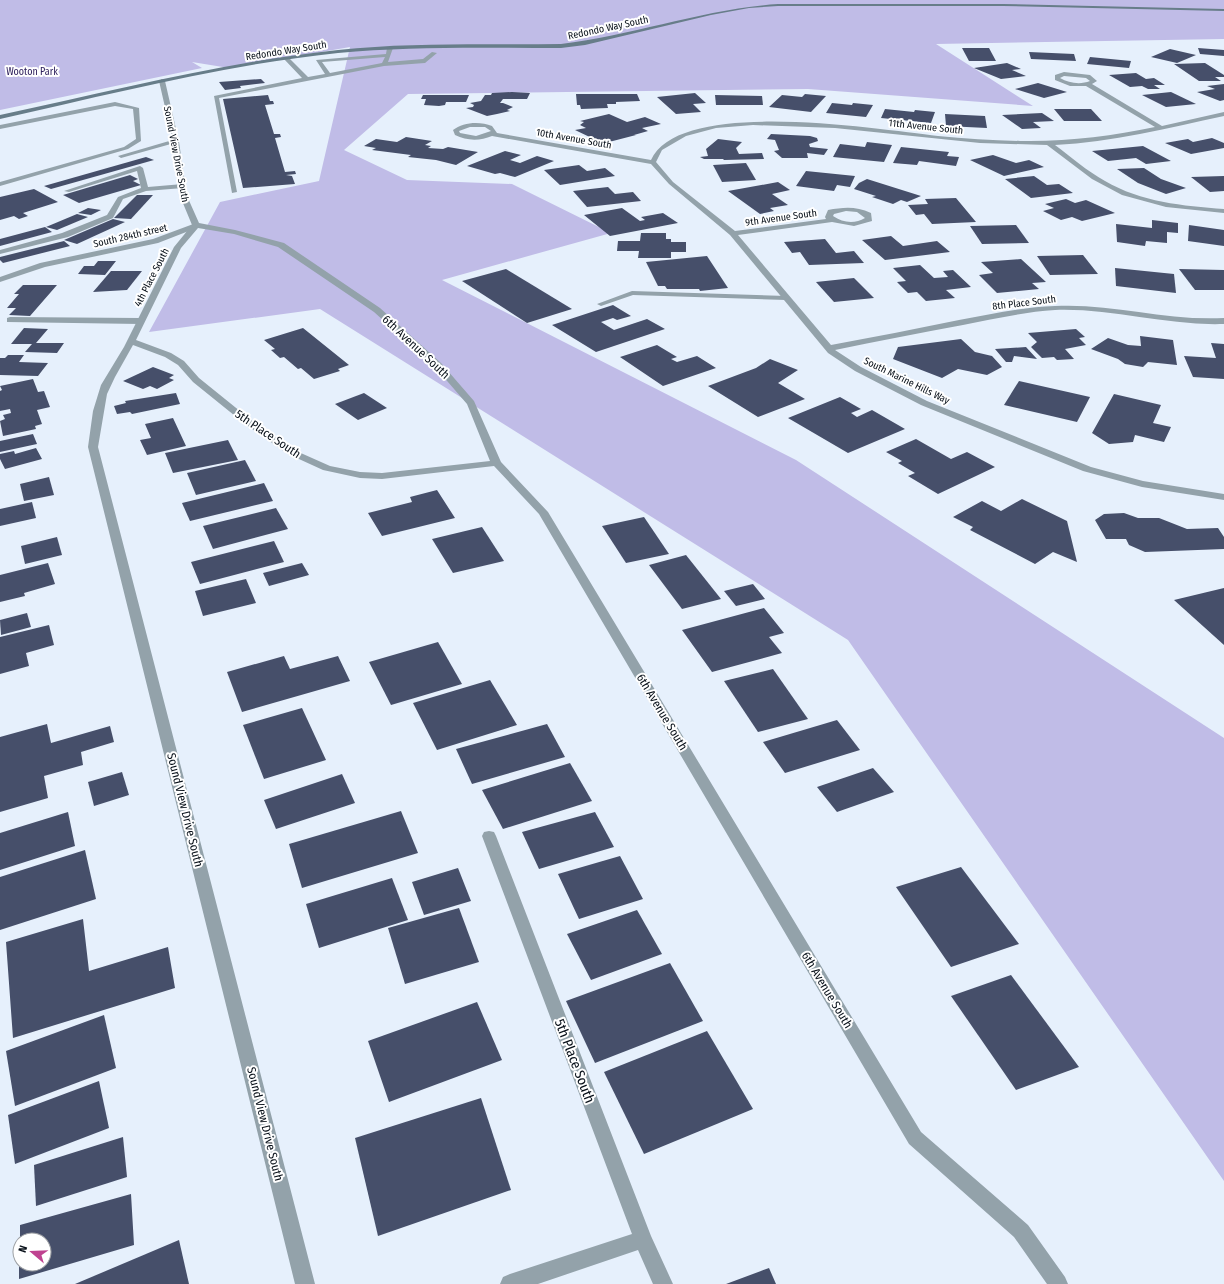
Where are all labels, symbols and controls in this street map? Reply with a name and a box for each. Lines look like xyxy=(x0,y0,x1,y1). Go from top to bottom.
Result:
street label: Redondo Way South xyxy=(567,14,649,42)
street label: Redondo Way South xyxy=(245,39,328,63)
park label: Wooton Park xyxy=(6,66,58,78)
street label: Sound View Drive South xyxy=(161,105,191,203)
street label: 11th Avenue South xyxy=(888,117,964,137)
street label: 10th Avenue South xyxy=(535,126,612,152)
street label: 9th Avenue South xyxy=(745,207,818,229)
street label: South 284th street xyxy=(92,221,169,250)
street label: 4th Place South xyxy=(132,246,172,309)
street label: 8th Place South xyxy=(992,293,1057,313)
street label: 6th Avenue South xyxy=(380,312,452,382)
street label: South Marine Hills Way xyxy=(862,355,952,407)
street label: 5th Place South xyxy=(233,407,303,461)
street label: 6th Avenue South xyxy=(634,671,690,753)
street label: Sound View Drive South xyxy=(164,752,206,868)
street label: 6th Avenue South xyxy=(799,949,855,1031)
street label: 5th Place South xyxy=(551,1017,598,1106)
street label: Sound View Drive South xyxy=(244,1066,286,1182)
north arrow xyxy=(12,1232,52,1272)
text: N xyxy=(16,1244,30,1254)

